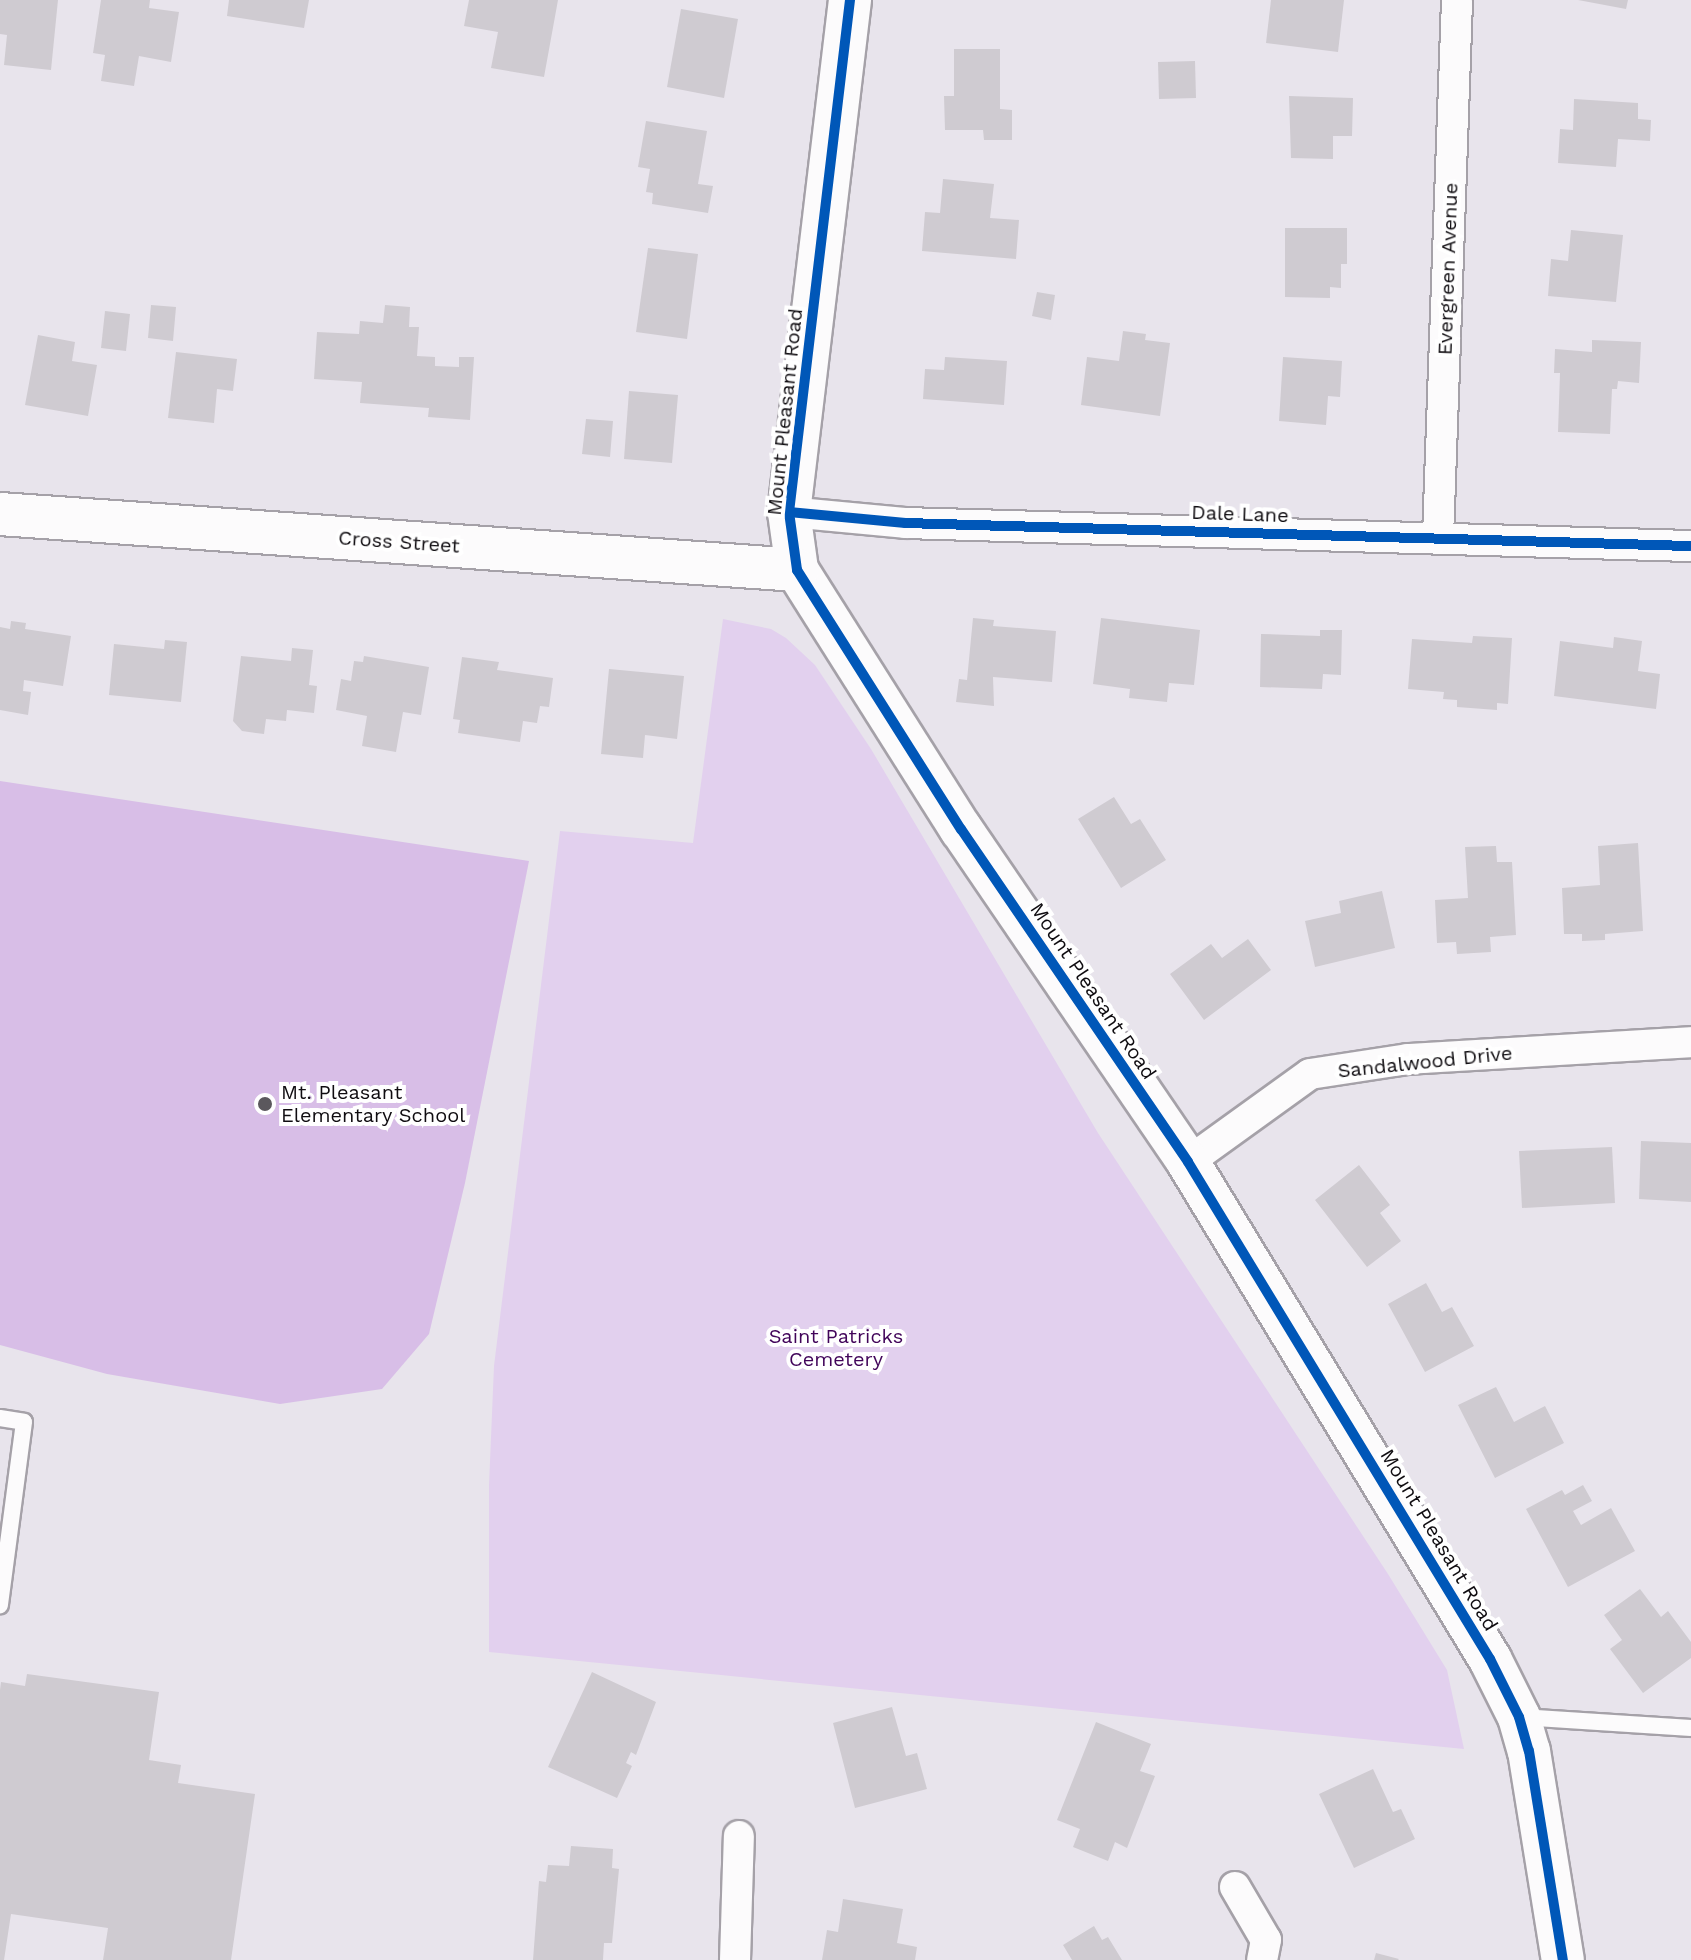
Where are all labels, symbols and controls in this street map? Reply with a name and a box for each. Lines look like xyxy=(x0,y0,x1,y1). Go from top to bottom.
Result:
street label: Evergreen Avenue xyxy=(1433,182,1463,356)
street label: Mount Pleasant Road xyxy=(762,307,808,517)
street label: Dale Lane xyxy=(1191,500,1289,528)
street label: Cross Street xyxy=(337,526,461,558)
street label: Mount Pleasant Road xyxy=(1025,898,1161,1084)
street label: Sandalwood Drive xyxy=(1336,1041,1514,1083)
place label: Mt. Pleasant Elementary School xyxy=(281,1080,466,1127)
marker: Mt. Pleasant Elementary School xyxy=(256,1095,274,1113)
park label: Saint Patricks Cemetery xyxy=(769,1325,903,1372)
street label: Mount Pleasant Road xyxy=(1375,1445,1503,1635)

